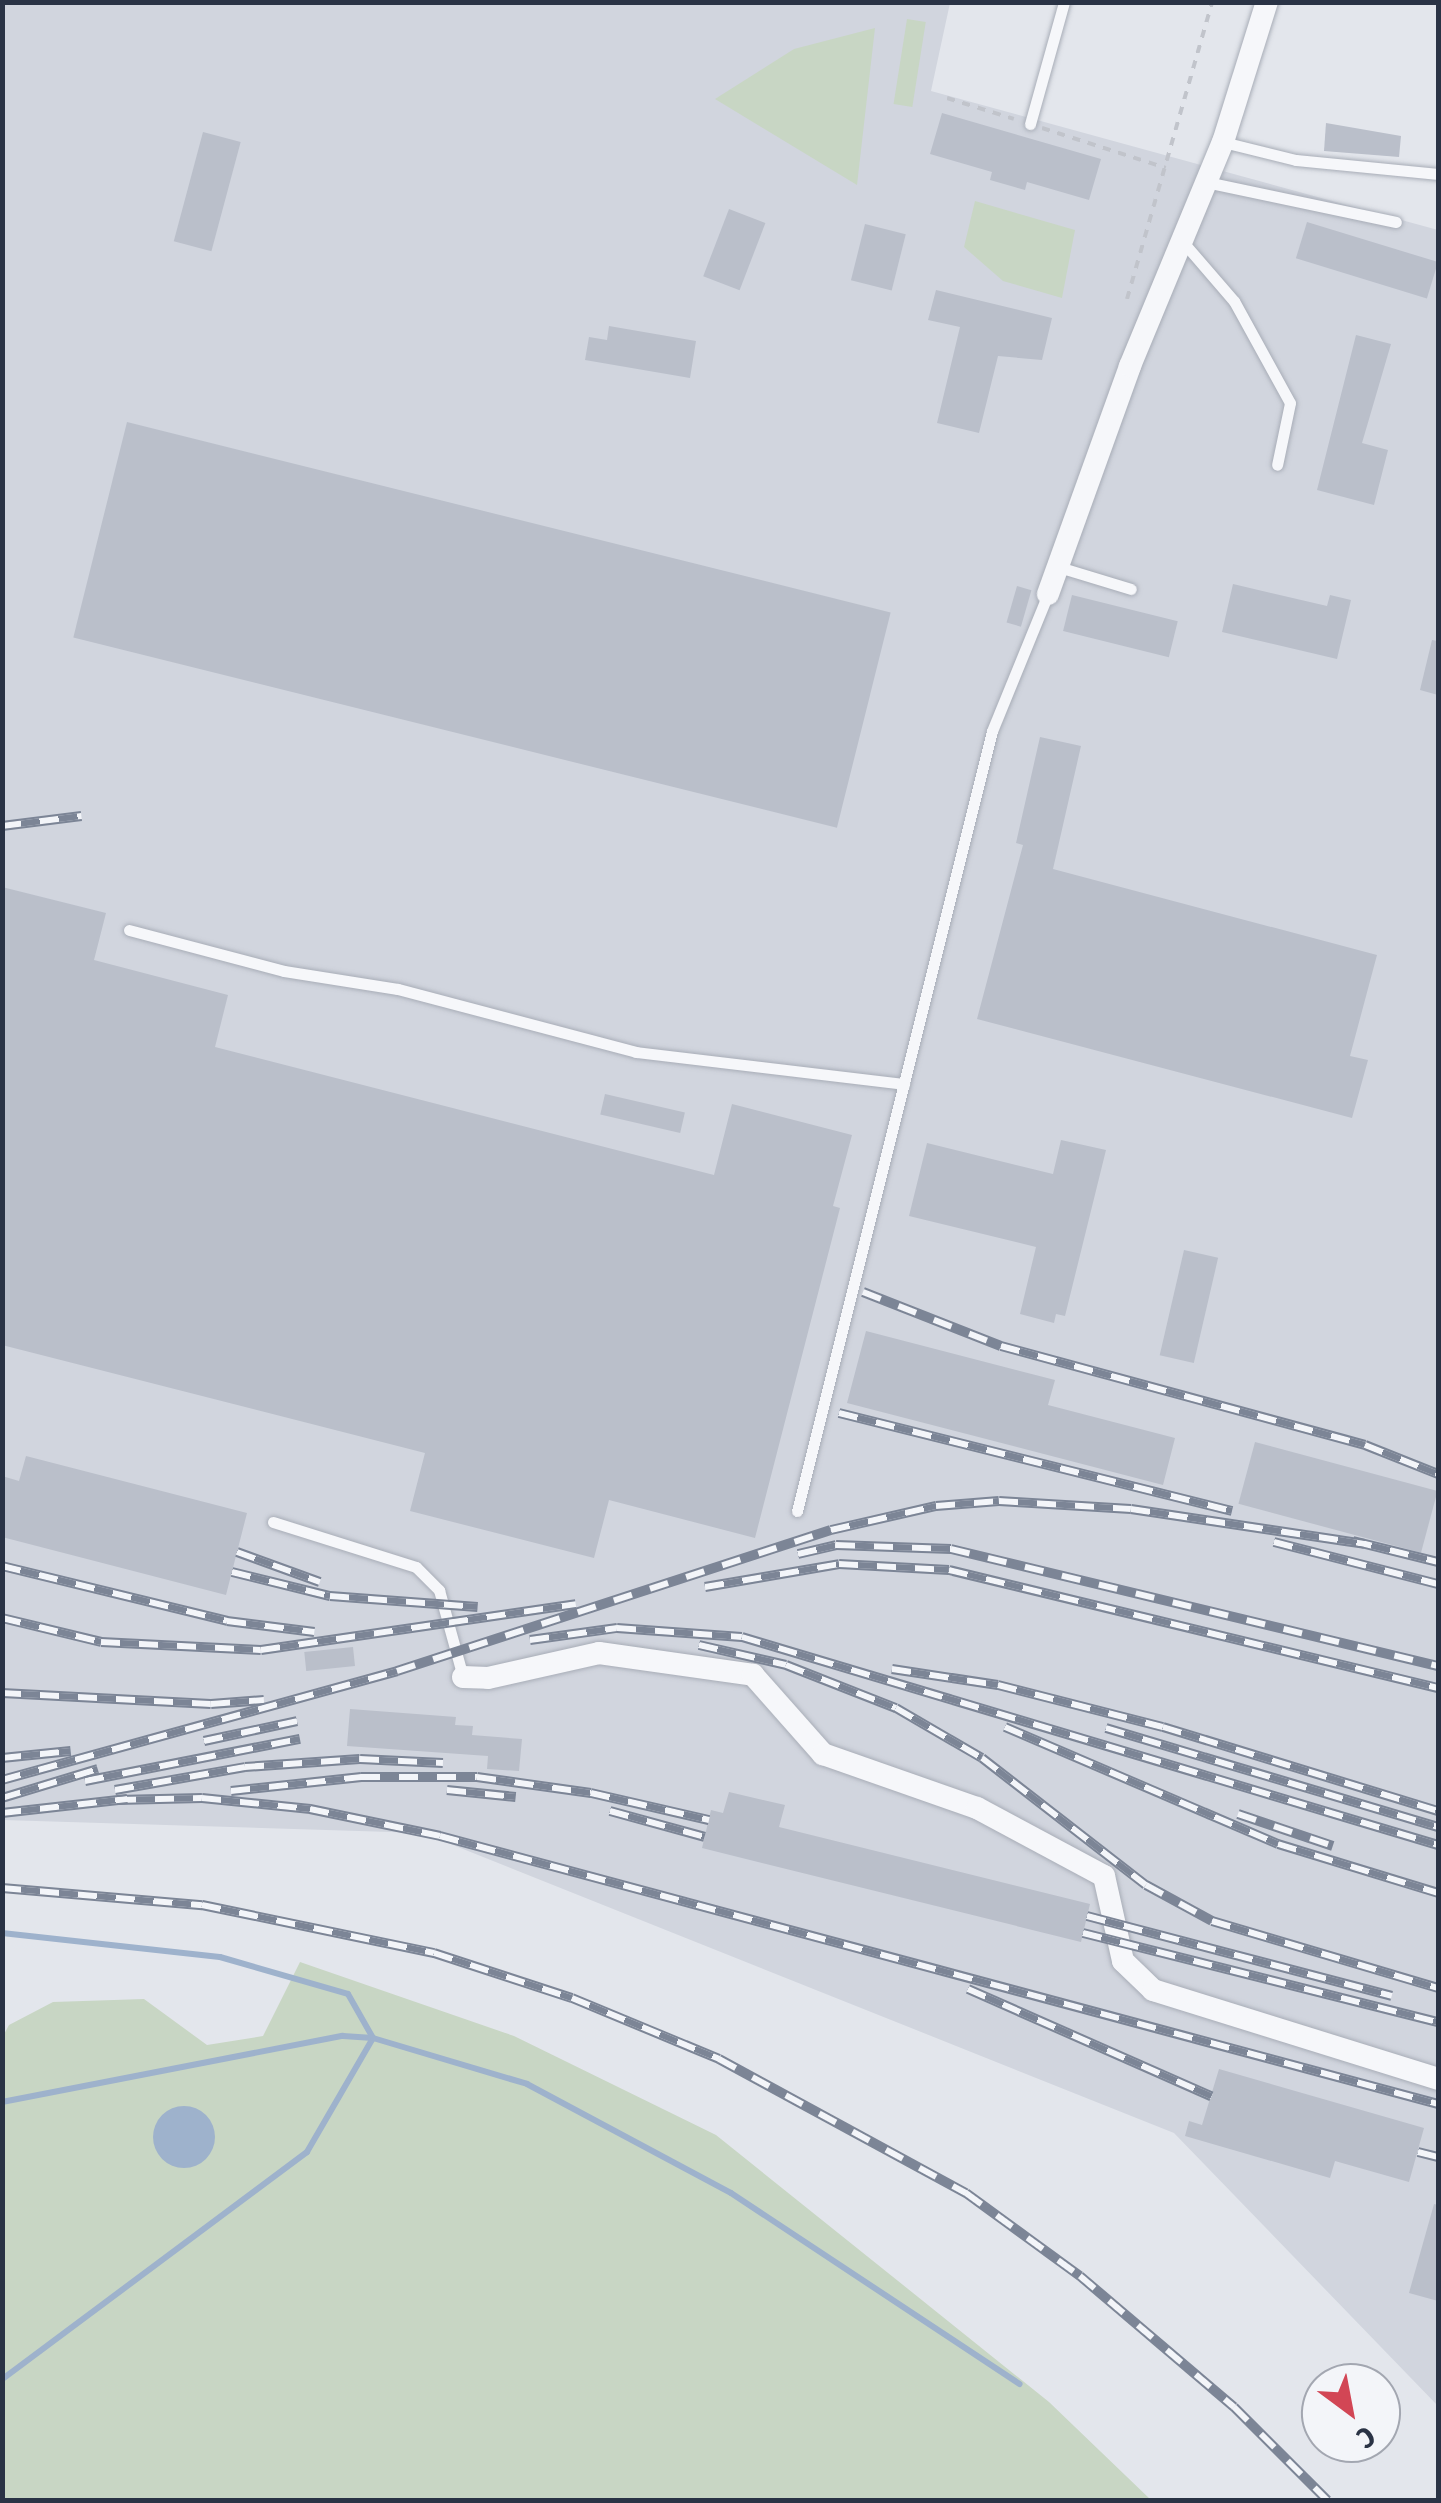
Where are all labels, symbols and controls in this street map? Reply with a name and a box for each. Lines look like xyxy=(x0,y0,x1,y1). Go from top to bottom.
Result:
north arrow xyxy=(1301,2363,1401,2463)
text: С xyxy=(1351,2419,1381,2455)

